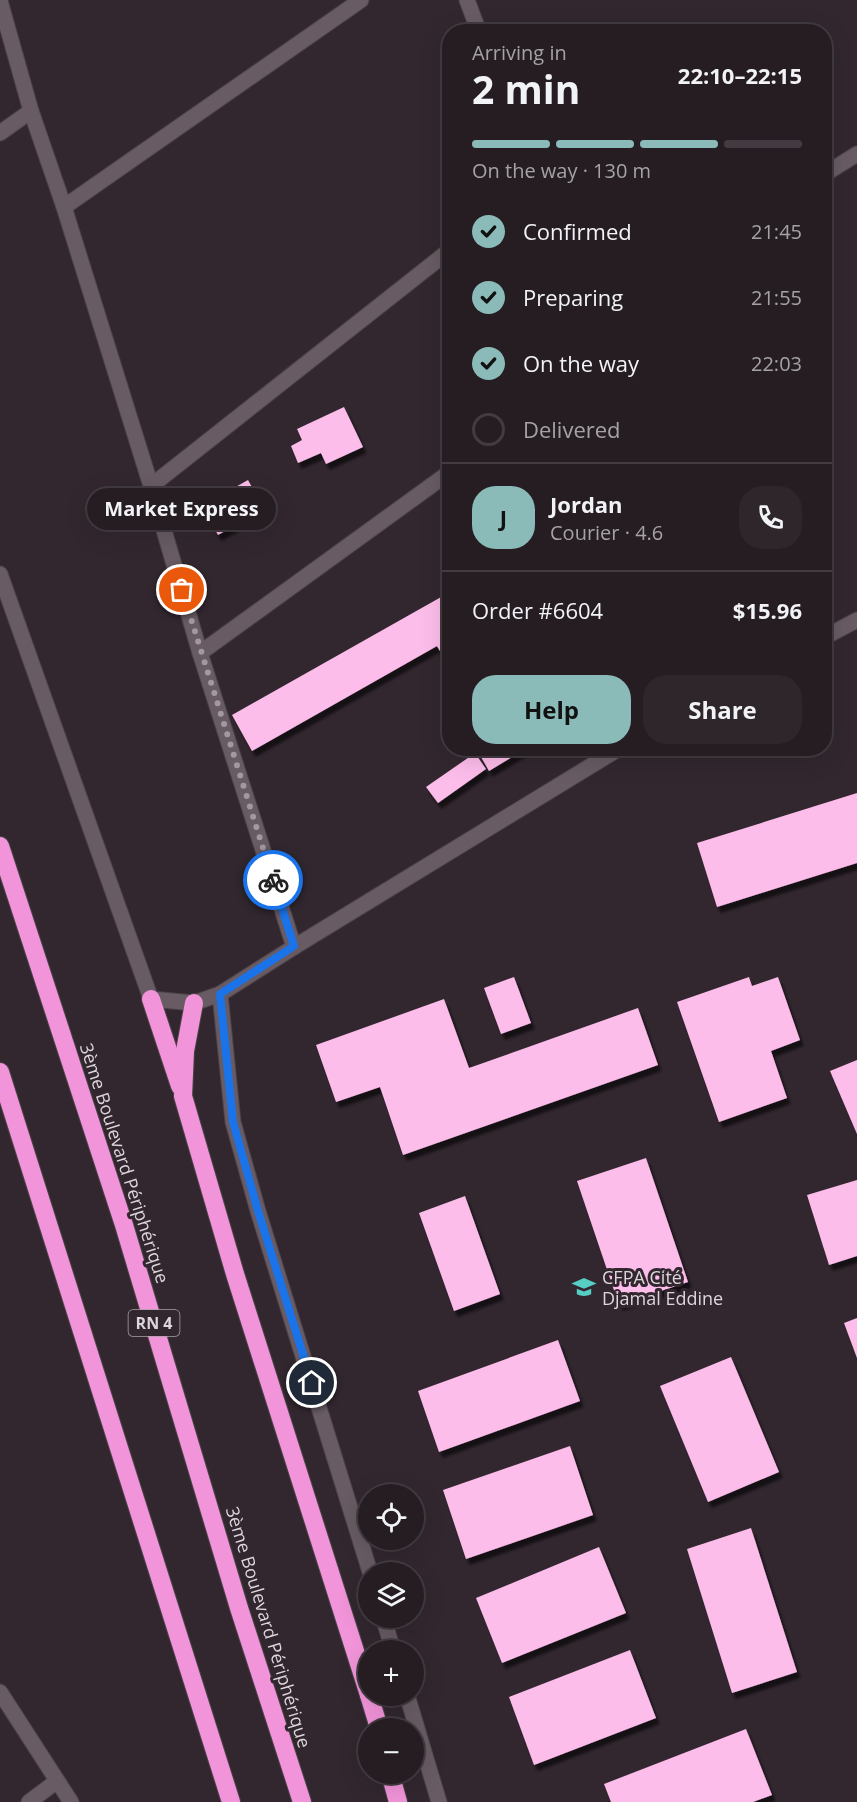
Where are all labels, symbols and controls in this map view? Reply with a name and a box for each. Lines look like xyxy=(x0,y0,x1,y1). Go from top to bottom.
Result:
text: Arriving in xyxy=(472,39,567,66)
text: 22:10–22:15 xyxy=(678,60,802,90)
text: 2 min xyxy=(472,62,580,115)
text: On the way · 130 m xyxy=(472,157,651,184)
icon: check xyxy=(472,215,505,248)
text: Confirmed xyxy=(523,216,632,246)
text: 21:45 xyxy=(751,218,802,245)
icon: check xyxy=(472,281,505,314)
text: Preparing xyxy=(523,282,623,312)
text: 21:55 xyxy=(751,284,802,311)
icon: check xyxy=(472,347,505,380)
text: On the way xyxy=(523,348,639,378)
text: 22:03 xyxy=(751,350,802,377)
text: Delivered xyxy=(523,414,621,444)
button: phone xyxy=(739,486,802,549)
callout: Market Express xyxy=(88,488,276,530)
text: Jordan xyxy=(550,489,623,519)
text: Market Express xyxy=(104,495,259,522)
text: J xyxy=(500,502,507,532)
text: Courier · 4.6 xyxy=(550,519,663,546)
pin xyxy=(156,564,207,615)
icon: bag xyxy=(165,573,198,606)
text: Order #6604 xyxy=(472,595,603,625)
text: $15.96 xyxy=(733,595,802,625)
button: Help xyxy=(472,675,631,744)
button: Share xyxy=(643,675,802,744)
courier xyxy=(243,850,303,910)
icon: bike xyxy=(257,864,290,897)
street label: 3ème Boulevard Périphérique xyxy=(75,1040,175,1286)
place label: CFPA Cité Djamal Eddine xyxy=(602,1265,723,1310)
school or university icon: CFPA Cité Djamal Eddine xyxy=(571,1274,597,1300)
road number: RN 4 xyxy=(128,1310,180,1336)
pin xyxy=(286,1357,337,1408)
icon: home xyxy=(295,1366,328,1399)
map controls xyxy=(358,1484,424,1784)
button: locate xyxy=(358,1484,424,1550)
street label: 3ème Boulevard Périphérique xyxy=(221,1503,317,1751)
button: layers xyxy=(358,1562,424,1628)
button: + xyxy=(358,1640,424,1706)
button: − xyxy=(358,1718,424,1784)

